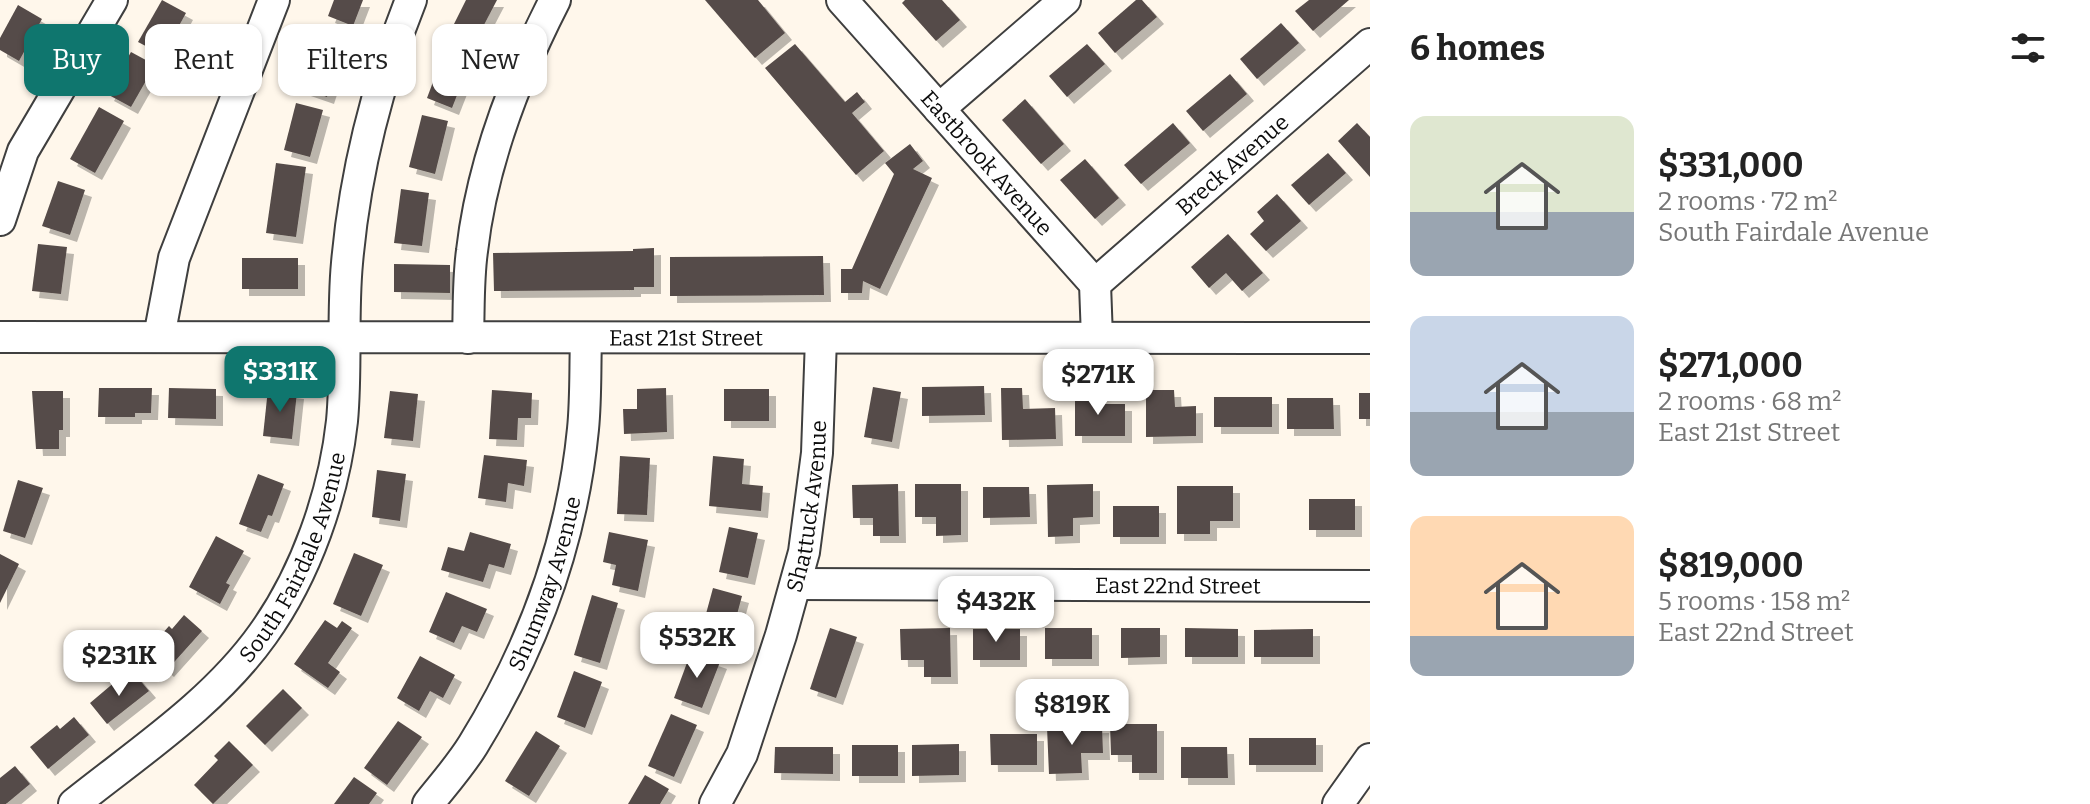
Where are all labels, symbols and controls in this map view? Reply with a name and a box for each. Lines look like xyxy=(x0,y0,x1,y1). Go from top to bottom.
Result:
chip: Buy xyxy=(24,24,129,96)
chip: Rent xyxy=(145,24,262,96)
chip: Filters xyxy=(278,24,416,96)
chip: New xyxy=(432,24,547,96)
icon: filters xyxy=(2006,26,2050,70)
text: 6 homes xyxy=(1410,28,1545,69)
street label: Eastbrook Avenue xyxy=(915,85,1058,241)
street label: Breck Avenue xyxy=(1171,108,1294,221)
text: $331,000 xyxy=(1658,145,1804,186)
icon: home xyxy=(1474,148,1570,244)
text: 2 rooms · 72 m² xyxy=(1658,186,1838,217)
text: South Fairdale Avenue xyxy=(1658,217,1929,248)
street label: East 21st Street xyxy=(609,324,763,352)
text: $271,000 xyxy=(1658,345,1803,386)
pin: $331K xyxy=(224,346,336,414)
icon: home xyxy=(1474,348,1570,444)
pin: $271K xyxy=(1042,349,1154,417)
text: $331K xyxy=(242,356,318,387)
text: $271K xyxy=(1061,359,1135,390)
text: 2 rooms · 68 m² xyxy=(1658,386,1841,417)
text: East 21st Street xyxy=(1658,417,1840,448)
street label: Shattuck Avenue xyxy=(781,420,832,595)
street label: South Fairdale Avenue xyxy=(233,450,351,668)
street label: Shumway Avenue xyxy=(503,494,587,675)
text: $819,000 xyxy=(1658,545,1804,586)
icon: home xyxy=(1474,548,1570,644)
street label: East 22nd Street xyxy=(1095,572,1261,600)
pin: $432K xyxy=(940,576,1052,644)
text: $432K xyxy=(956,586,1036,617)
text: 5 rooms · 158 m² xyxy=(1658,586,1850,617)
pin: $532K xyxy=(641,612,753,680)
text: East 22nd Street xyxy=(1658,617,1854,648)
text: $532K xyxy=(658,622,736,653)
pin: $231K xyxy=(63,630,175,698)
text: $231K xyxy=(81,640,157,671)
pin: $819K xyxy=(1016,679,1128,747)
text: $819K xyxy=(1034,689,1110,720)

